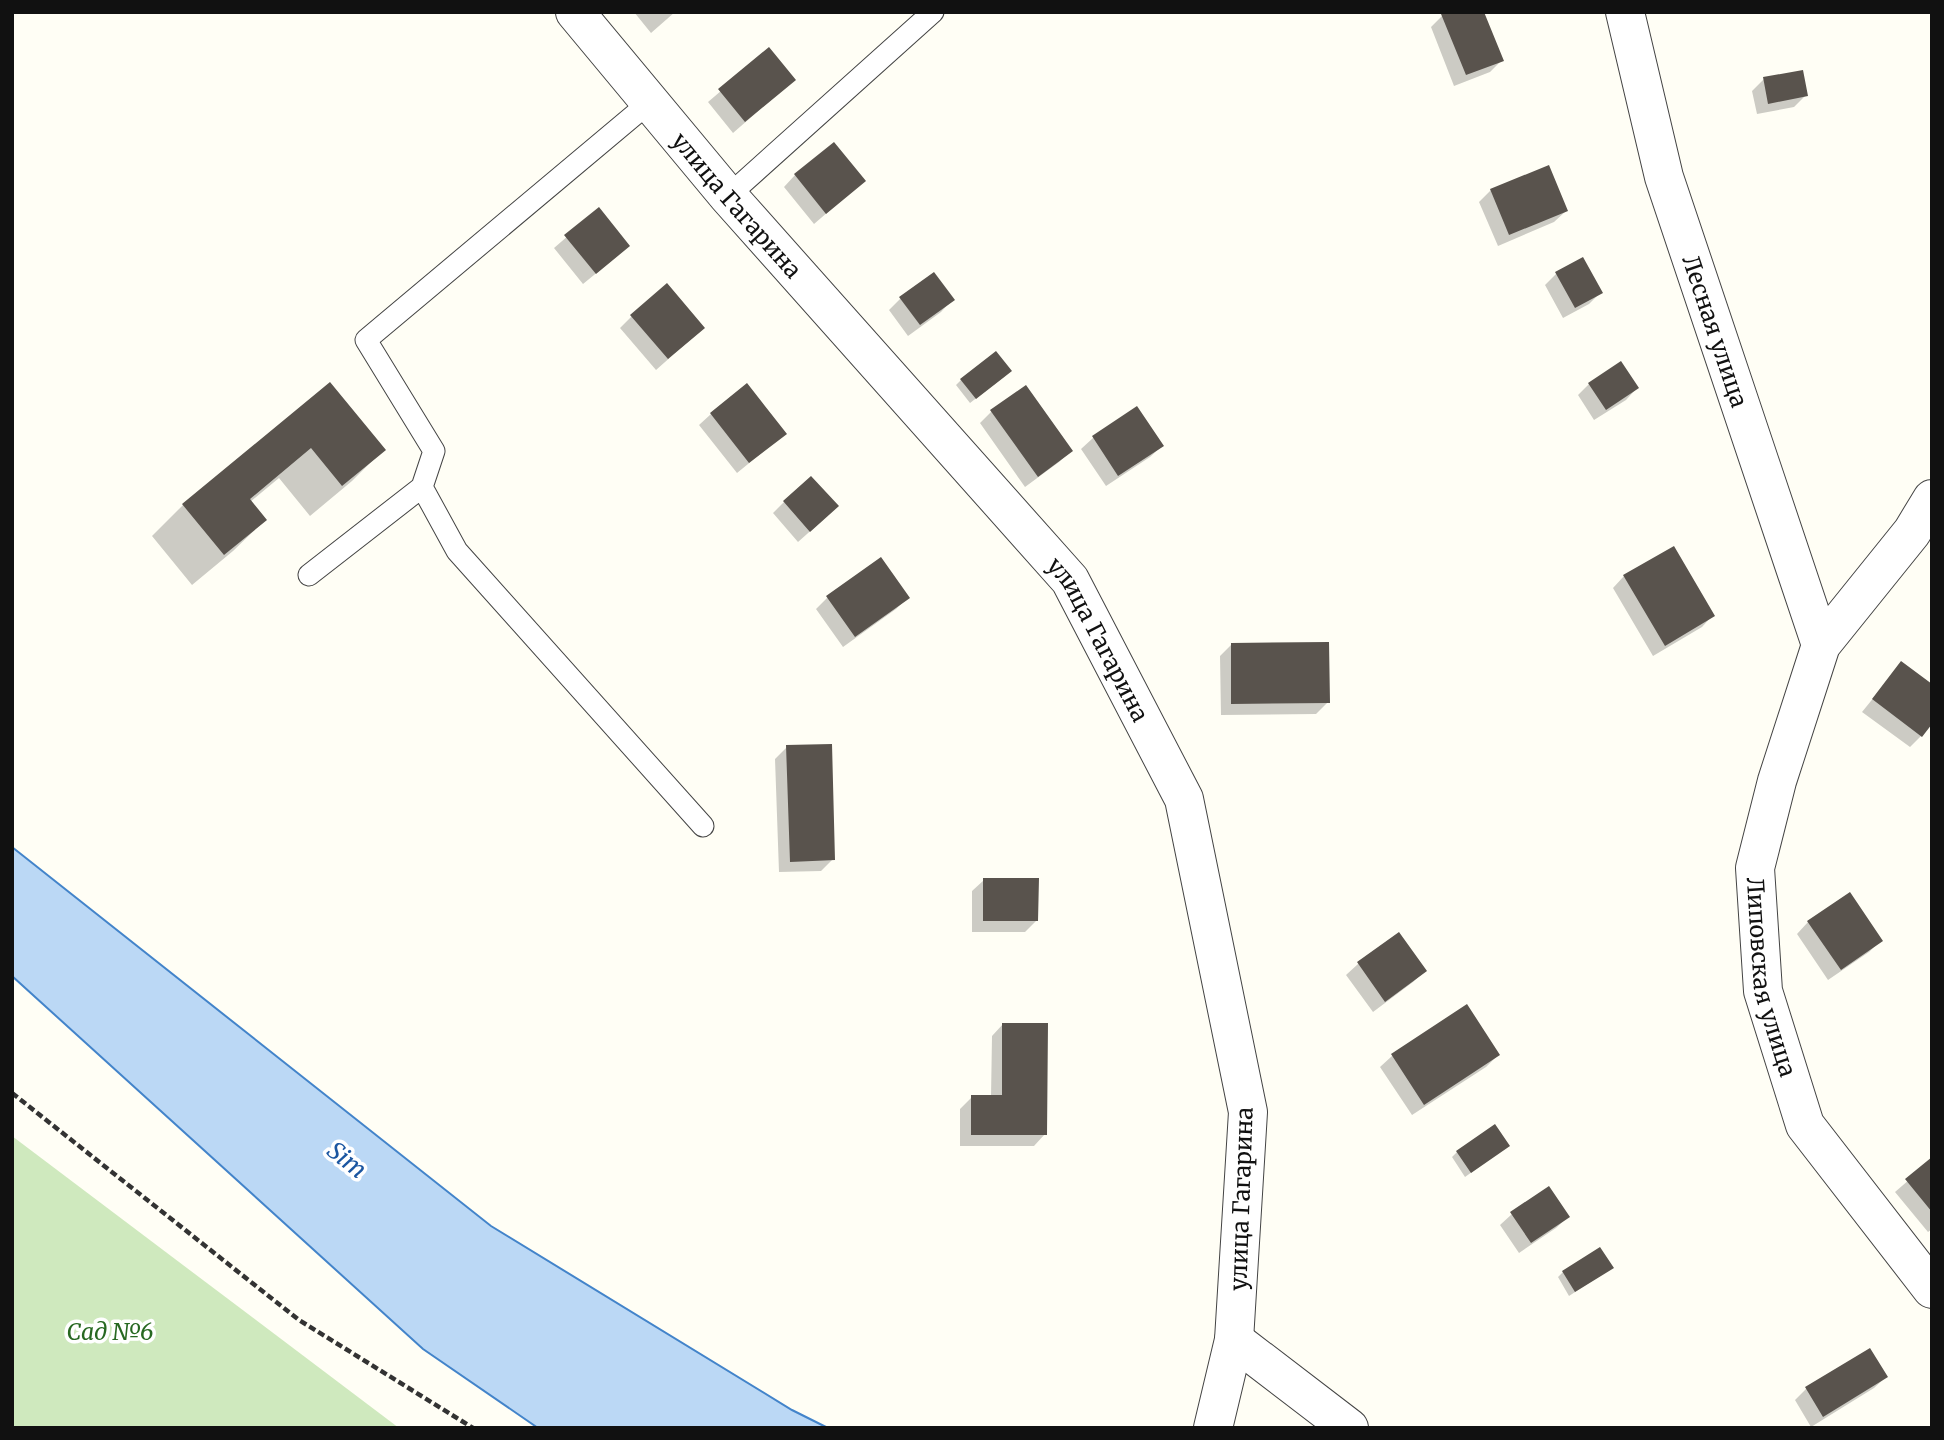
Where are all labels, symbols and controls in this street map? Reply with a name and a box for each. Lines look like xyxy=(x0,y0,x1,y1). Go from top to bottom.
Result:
street label: улица Гагарина xyxy=(666,126,808,284)
street label: Лесная улица xyxy=(1677,251,1755,411)
street label: улица Гагарина xyxy=(1042,551,1156,726)
street label: Липовская улица xyxy=(1741,876,1803,1080)
street label: улица Гагарина xyxy=(1223,1107,1259,1291)
water label: Sim xyxy=(321,1135,373,1185)
park label: Сад №6 xyxy=(67,1317,153,1346)

